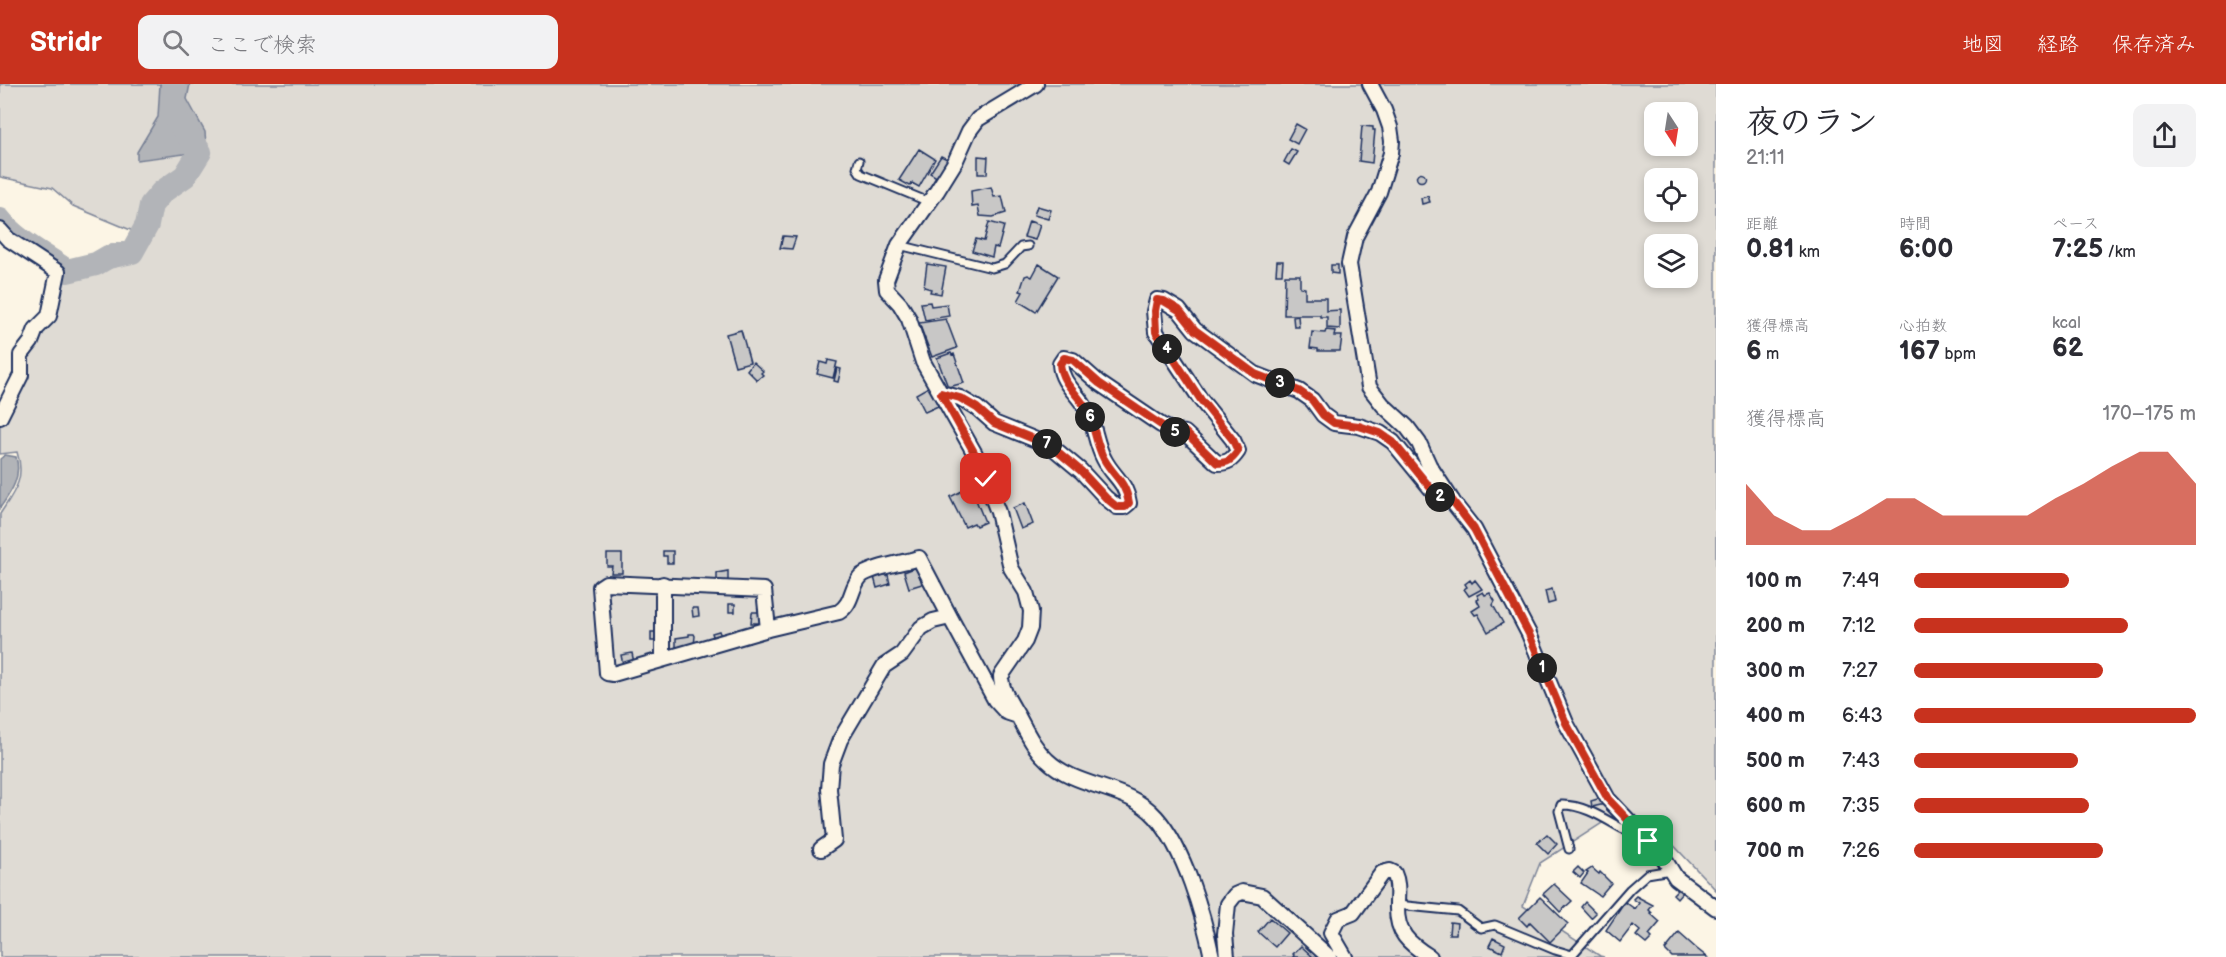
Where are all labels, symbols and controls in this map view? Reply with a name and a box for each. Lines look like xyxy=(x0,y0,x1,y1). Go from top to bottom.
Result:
search box xyxy=(138,15,558,69)
text: Stridr xyxy=(30,26,102,59)
icon: search xyxy=(159,26,192,59)
text: ここで検索 xyxy=(207,32,317,59)
text: 地図 xyxy=(1962,32,2004,57)
text: 経路 xyxy=(2037,32,2079,57)
text: 保存済み xyxy=(2112,32,2196,57)
north arrow xyxy=(1644,102,1698,156)
map controls xyxy=(1644,102,1698,288)
text: 夜のラン xyxy=(1746,103,1878,143)
button: share xyxy=(2133,104,2196,167)
text: 21:11 xyxy=(1746,146,1785,170)
button: locate xyxy=(1644,168,1698,222)
text: 距離 xyxy=(1746,215,1778,234)
text: 時間 xyxy=(1899,215,1931,234)
text: ペース xyxy=(2052,215,2099,234)
button: layers xyxy=(1644,234,1698,288)
text: 0.81 xyxy=(1746,234,1795,265)
text: 6:00 xyxy=(1899,234,1953,265)
text: 7:25 xyxy=(2052,234,2103,265)
text: km xyxy=(1795,243,1820,262)
text: /km xyxy=(2103,243,2136,262)
text: kcal xyxy=(2052,314,2081,333)
text: 獲得標高 xyxy=(1746,317,1810,336)
text: 心拍数 xyxy=(1899,317,1947,336)
text: 62 xyxy=(2052,333,2083,364)
pin: 4 xyxy=(1152,334,1182,364)
text: 6 xyxy=(1746,336,1762,367)
text: 167 xyxy=(1899,336,1940,367)
text: 4 xyxy=(1162,339,1172,358)
text: m xyxy=(1762,345,1779,364)
text: bpm xyxy=(1940,345,1976,364)
pin: 3 xyxy=(1265,368,1295,398)
text: 3 xyxy=(1275,373,1285,392)
pin: 6 xyxy=(1075,402,1105,432)
text: 170–175 m xyxy=(2103,402,2196,426)
text: 6 xyxy=(1085,407,1095,426)
text: 獲得標高 xyxy=(1746,407,1826,431)
pin: 5 xyxy=(1160,417,1190,447)
text: 5 xyxy=(1170,422,1180,441)
pin: 7 xyxy=(1032,429,1062,459)
text: 7 xyxy=(1043,434,1051,453)
pin xyxy=(960,453,1011,504)
icon: check xyxy=(969,462,1002,495)
pin: 2 xyxy=(1425,482,1455,512)
text: 2 xyxy=(1435,487,1445,506)
text: 100 m xyxy=(1746,569,1802,593)
text: 7:49 xyxy=(1842,569,1880,593)
text: 200 m xyxy=(1746,614,1805,638)
text: 7:12 xyxy=(1842,614,1875,638)
pin: 1 xyxy=(1527,653,1557,683)
text: 1 xyxy=(1539,658,1545,677)
text: 300 m xyxy=(1746,659,1805,683)
text: 7:27 xyxy=(1842,659,1877,683)
text: 400 m xyxy=(1746,704,1805,728)
text: 6:43 xyxy=(1842,704,1883,728)
text: 500 m xyxy=(1746,749,1805,773)
text: 7:43 xyxy=(1842,749,1880,773)
text: 600 m xyxy=(1746,794,1806,818)
text: 7:35 xyxy=(1842,794,1880,818)
pin xyxy=(1622,815,1673,866)
icon: arrive xyxy=(1631,824,1664,857)
text: 700 m xyxy=(1746,839,1804,863)
text: 7:26 xyxy=(1842,839,1880,863)

